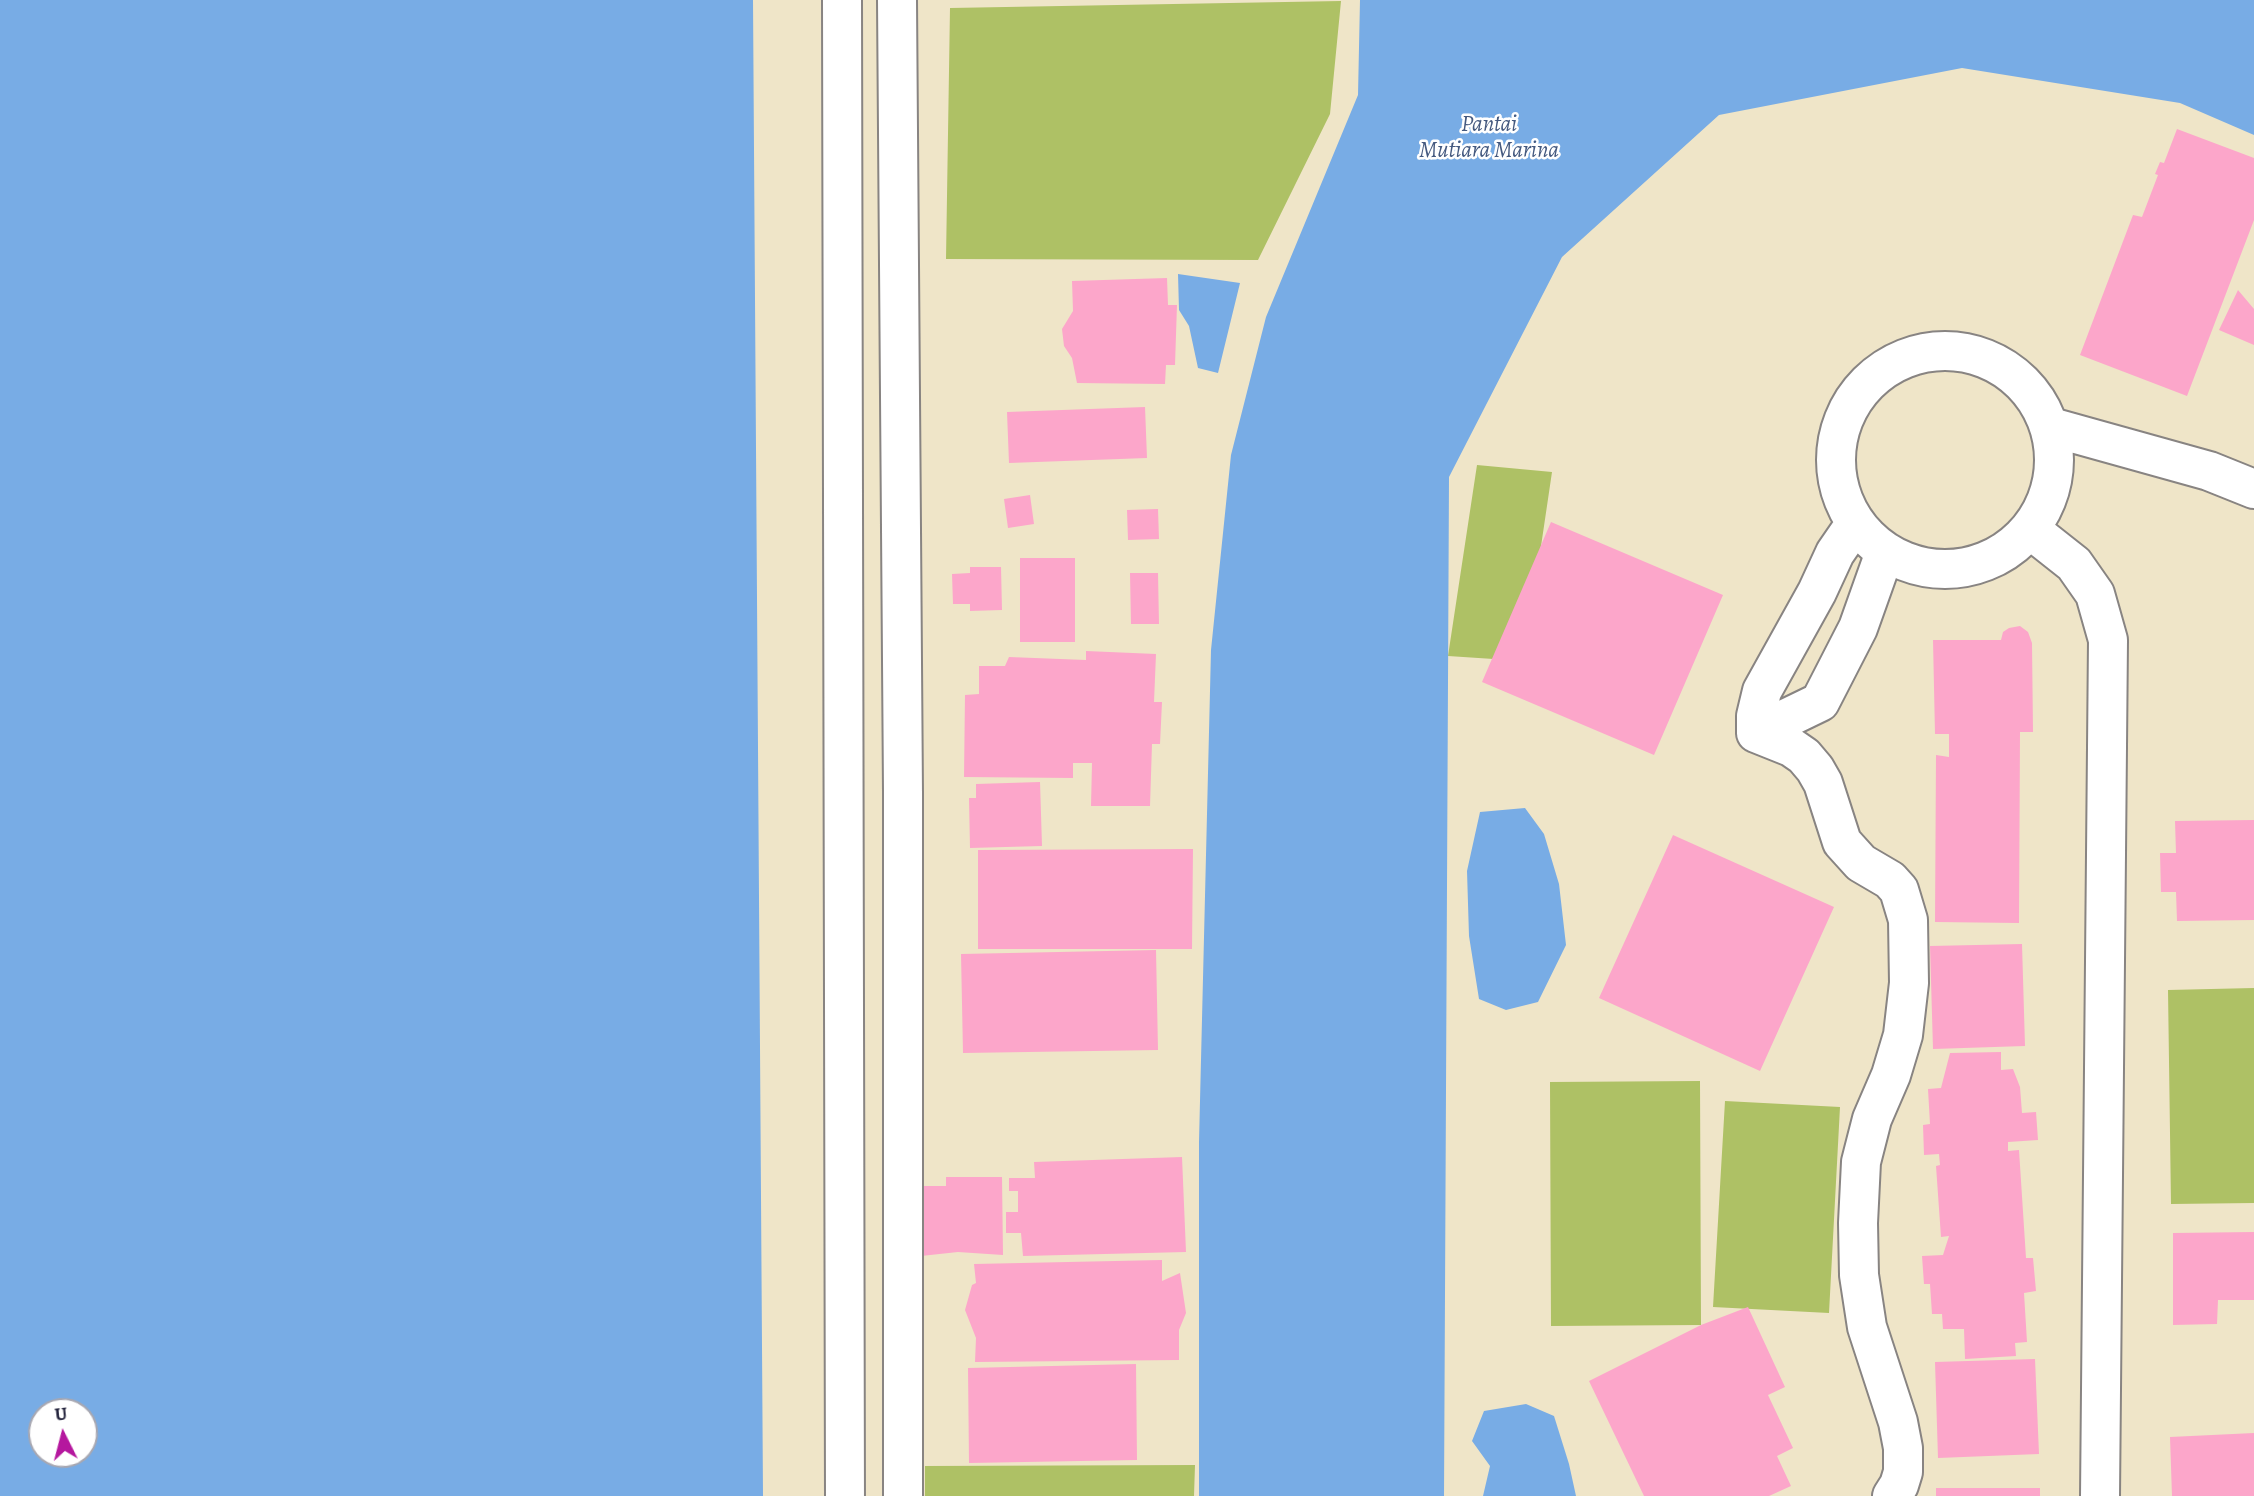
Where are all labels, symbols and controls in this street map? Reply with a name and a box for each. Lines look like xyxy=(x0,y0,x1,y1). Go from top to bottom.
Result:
water label: Pantai Mutiara Marina xyxy=(1419,111,1559,165)
north arrow xyxy=(28,1398,98,1468)
text: U xyxy=(53,1401,69,1428)

